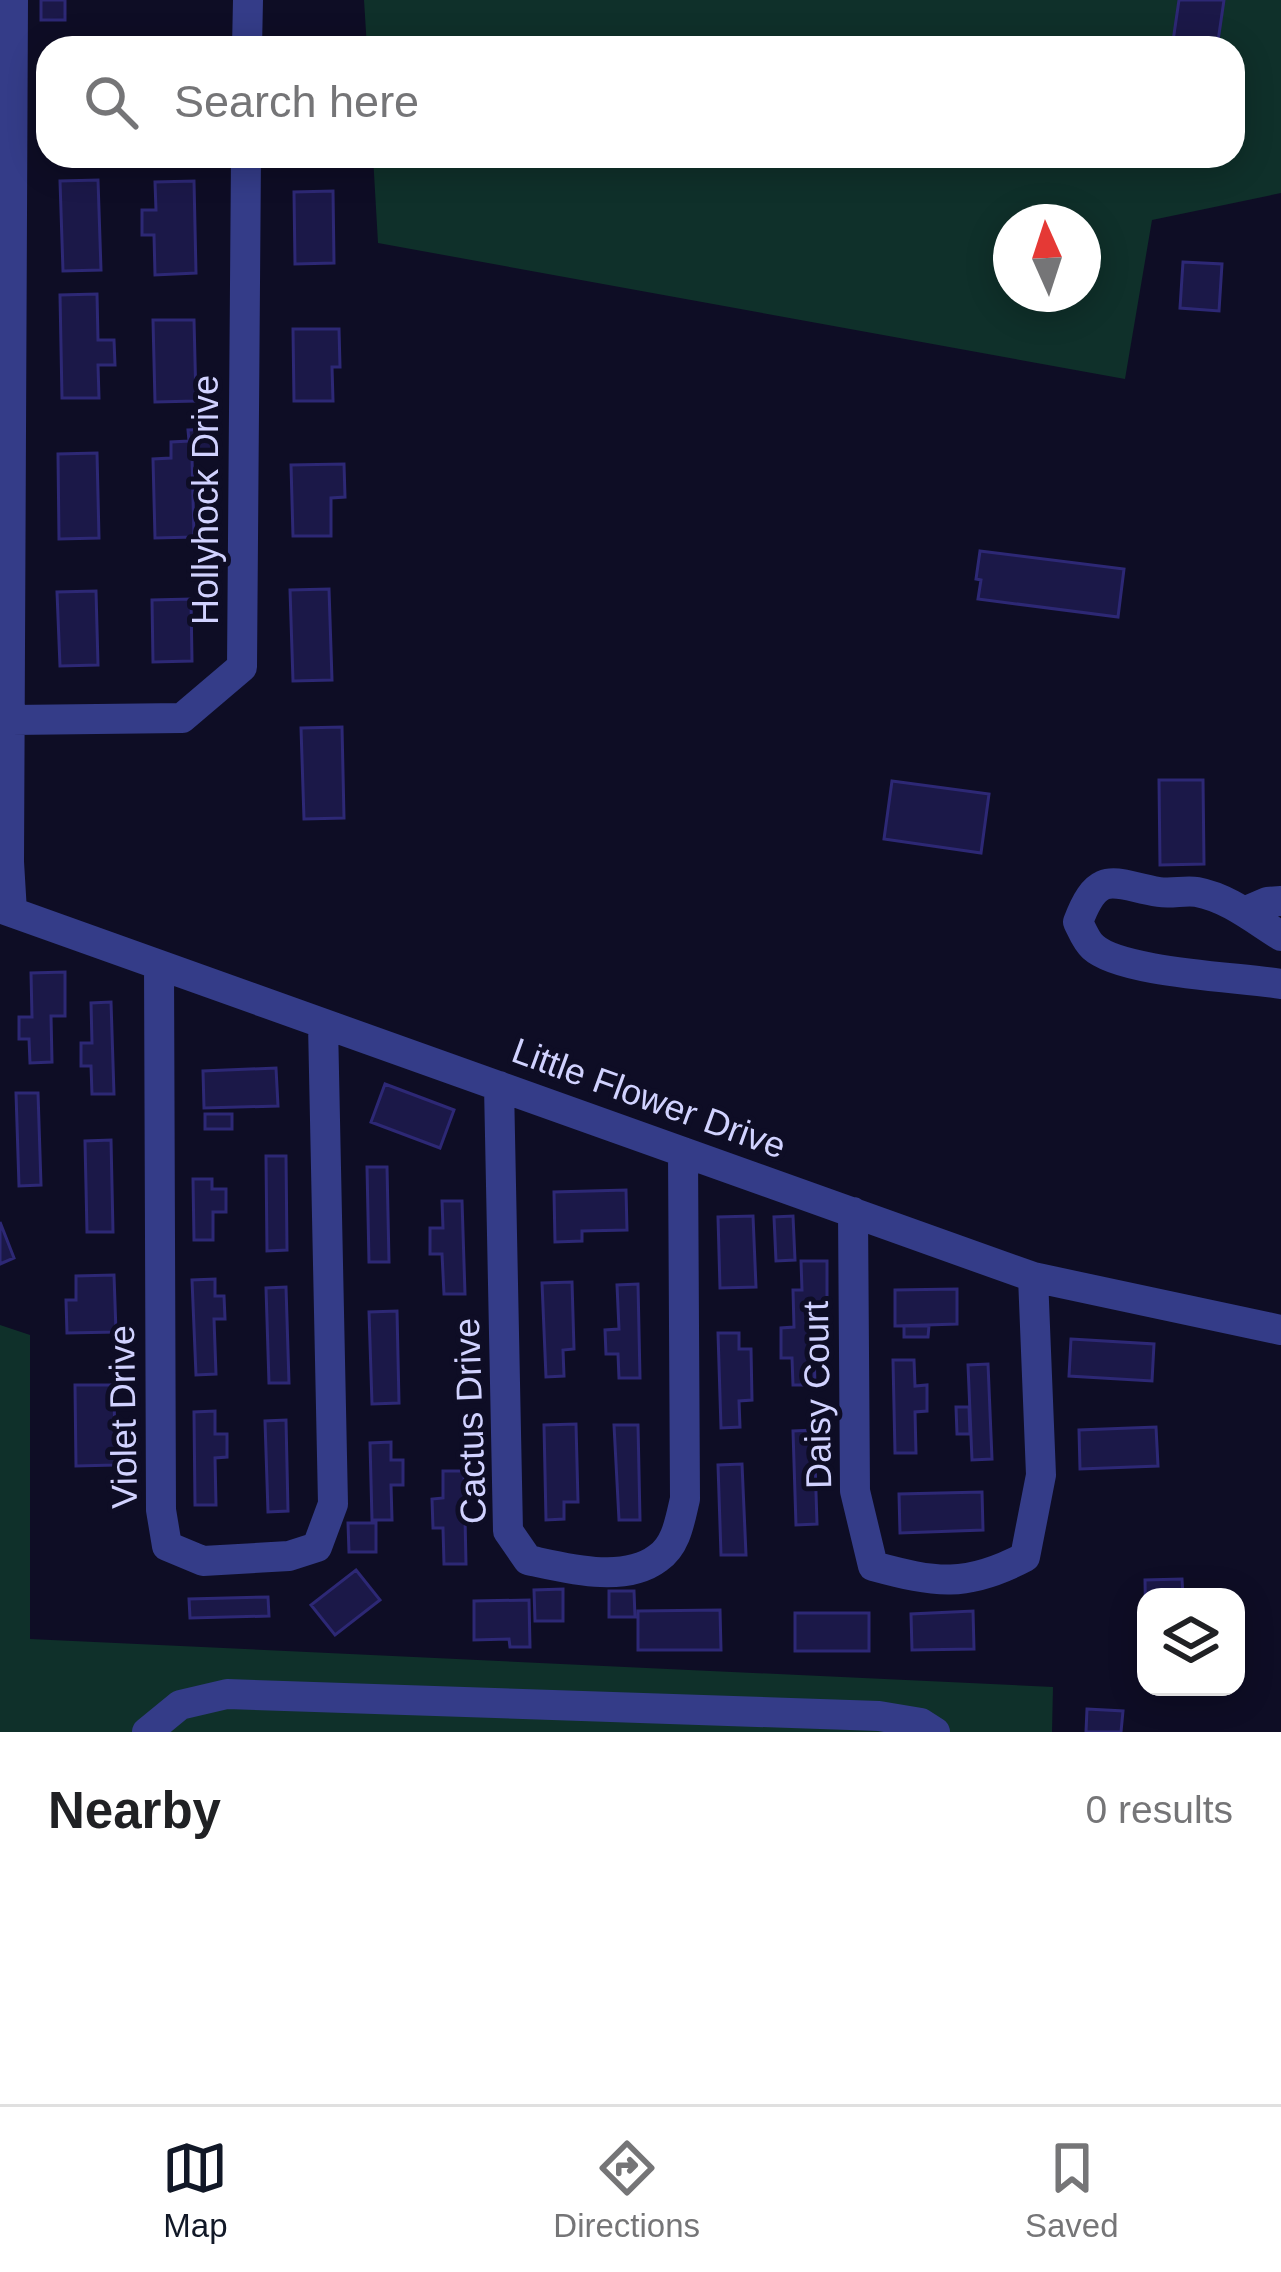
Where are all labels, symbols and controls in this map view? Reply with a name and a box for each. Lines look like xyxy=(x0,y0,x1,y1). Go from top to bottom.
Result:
search box xyxy=(36,36,1245,168)
icon: search xyxy=(78,69,144,135)
text: Search here xyxy=(174,76,419,127)
north arrow xyxy=(993,204,1101,312)
street label: Hollyhock Drive xyxy=(185,375,226,625)
street label: Little Flower Drive xyxy=(507,1029,791,1167)
street label: Daisy Court xyxy=(795,1301,839,1489)
street label: Cactus Drive xyxy=(446,1317,494,1525)
street label: Violet Drive xyxy=(101,1325,145,1509)
map controls xyxy=(1137,1588,1245,1696)
button: layers xyxy=(1137,1588,1245,1696)
text: Nearby xyxy=(48,1782,221,1839)
text: 0 results xyxy=(1086,1788,1233,1831)
tab: Map xyxy=(162,2135,228,2245)
tab: Directions xyxy=(553,2135,700,2245)
tab: Saved xyxy=(1025,2135,1119,2245)

